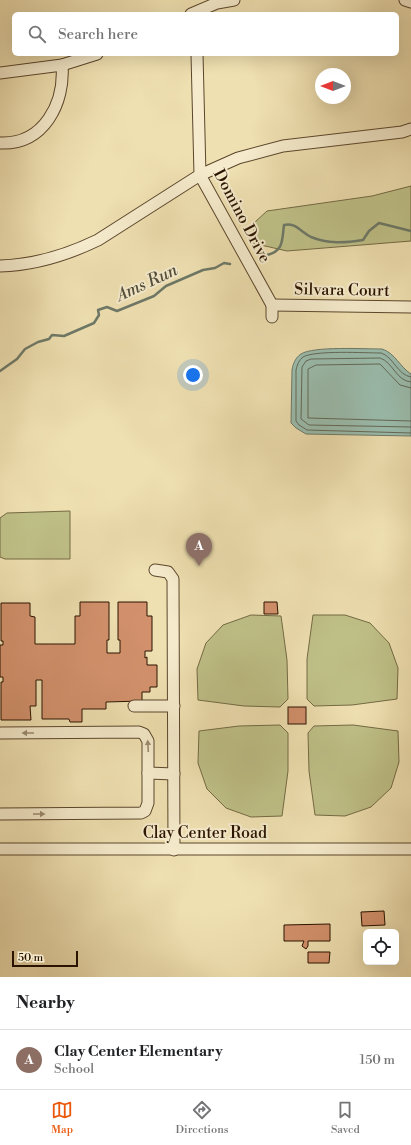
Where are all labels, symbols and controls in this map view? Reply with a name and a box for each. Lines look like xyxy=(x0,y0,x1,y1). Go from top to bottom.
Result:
search box xyxy=(12,12,399,56)
icon: search xyxy=(26,23,48,45)
text: Search here xyxy=(58,25,138,44)
north arrow xyxy=(315,68,351,104)
street label: Domino Drive xyxy=(209,166,275,266)
water label: Ams Run xyxy=(111,259,182,308)
street label: Silvara Court xyxy=(294,279,390,301)
your location xyxy=(183,365,203,385)
pin: A xyxy=(186,533,212,566)
one-way arrow xyxy=(21,730,34,736)
one-way arrow xyxy=(145,739,151,752)
one-way arrow xyxy=(33,811,46,817)
street label: Clay Center Road xyxy=(143,823,267,843)
map controls xyxy=(363,929,399,965)
button: locate xyxy=(363,929,399,965)
scale bar xyxy=(12,949,78,968)
text: 50 m xyxy=(18,951,43,965)
text: Nearby xyxy=(16,992,75,1014)
text: Clay Center Elementary xyxy=(54,1042,223,1061)
text: A xyxy=(24,1052,34,1068)
text: 150 m xyxy=(360,1052,395,1068)
text: School xyxy=(54,1061,94,1077)
tab: Map xyxy=(51,1099,73,1137)
tab: Directions xyxy=(176,1099,229,1137)
tab: Saved xyxy=(331,1099,360,1137)

